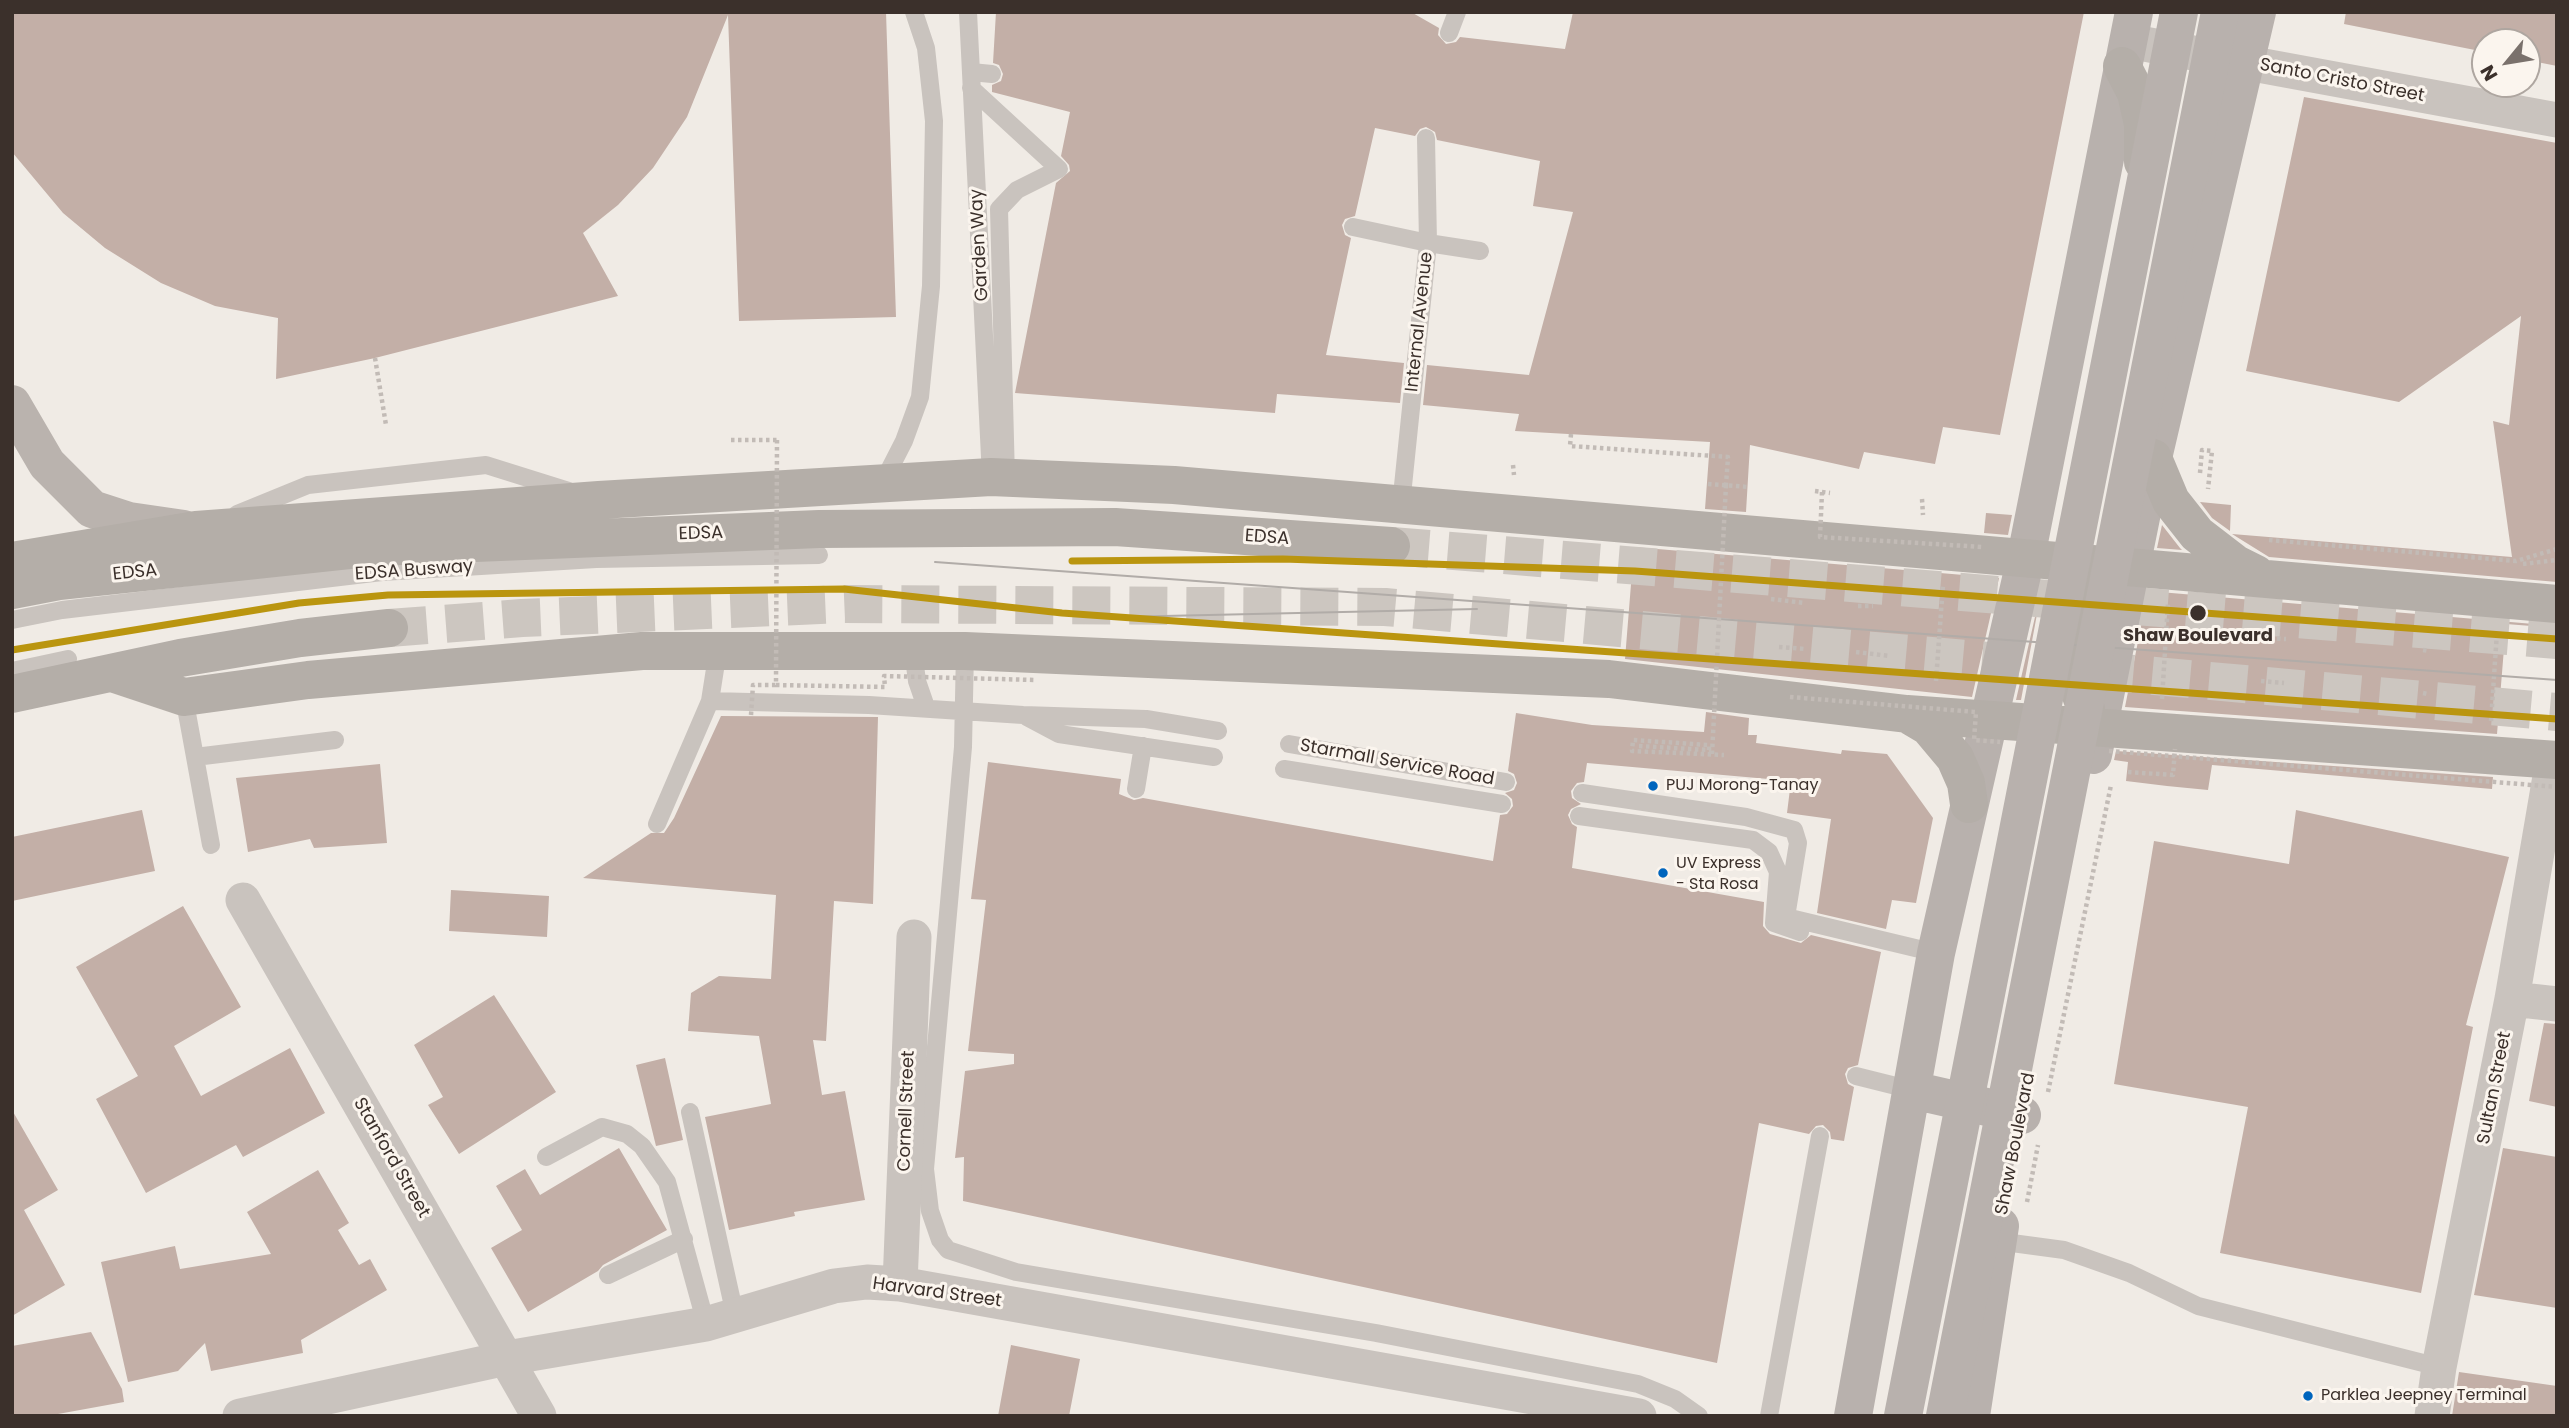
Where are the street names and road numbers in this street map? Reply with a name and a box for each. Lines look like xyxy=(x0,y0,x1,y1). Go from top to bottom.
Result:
street label: Santo Cristo Street xyxy=(2258,54,2426,108)
street label: Garden Way xyxy=(966,188,994,302)
street label: Internal Avenue xyxy=(1402,251,1438,393)
street label: EDSA xyxy=(678,522,724,546)
street label: EDSA xyxy=(1244,526,1290,550)
street label: EDSA Busway xyxy=(354,556,474,586)
street label: EDSA xyxy=(112,560,158,586)
street label: Starmall Service Road xyxy=(1298,735,1496,791)
street label: Sultan Street xyxy=(2473,1030,2517,1146)
street label: Cornell Street xyxy=(894,1050,920,1172)
street label: Shaw Boulevard xyxy=(1992,1071,2040,1217)
street label: Stanford Street xyxy=(348,1094,434,1222)
street label: Harvard Street xyxy=(871,1273,1003,1313)

